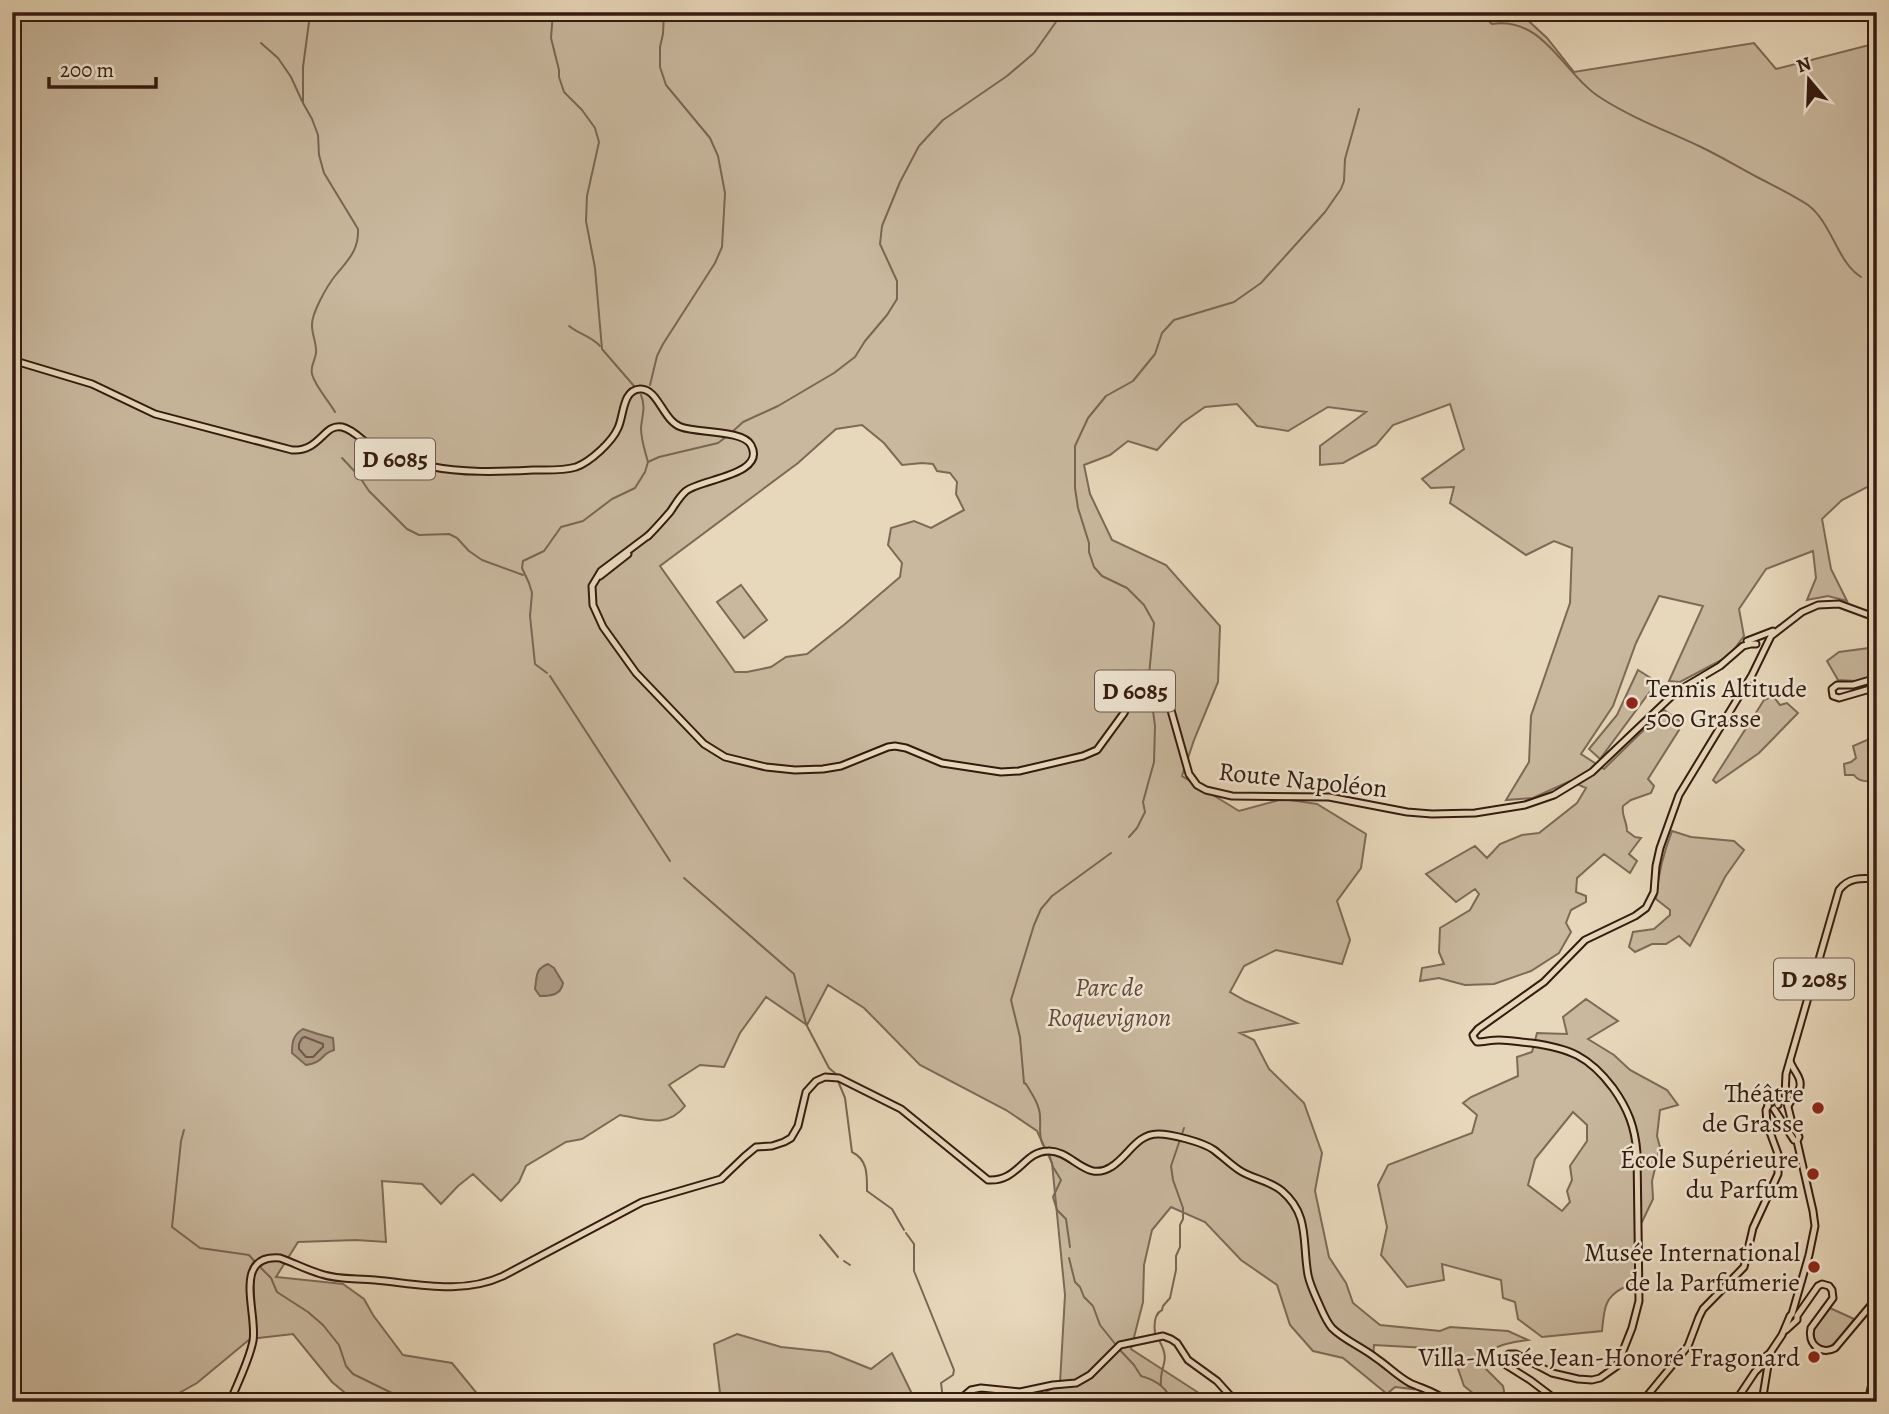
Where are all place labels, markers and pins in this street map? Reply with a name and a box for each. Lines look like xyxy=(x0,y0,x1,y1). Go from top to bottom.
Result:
place label: Tennis Altitude 500 Grasse xyxy=(1646,671,1807,736)
marker: Tennis Altitude 500 Grasse xyxy=(1624,695,1640,711)
place label: Théâtre de Grasse xyxy=(1702,1076,1804,1141)
marker: Théâtre de Grasse xyxy=(1810,1100,1826,1116)
place label: École Supérieure du Parfum xyxy=(1620,1142,1799,1207)
marker: École Supérieure du Parfum xyxy=(1805,1166,1821,1182)
place label: Musée International de la Parfumerie xyxy=(1584,1235,1800,1300)
marker: Musée International de la Parfumerie xyxy=(1806,1259,1822,1275)
place label: Villa-Musée Jean-Honoré Fragonard xyxy=(1418,1340,1800,1375)
marker: Villa-Musée Jean-Honoré Fragonard xyxy=(1806,1349,1822,1365)

